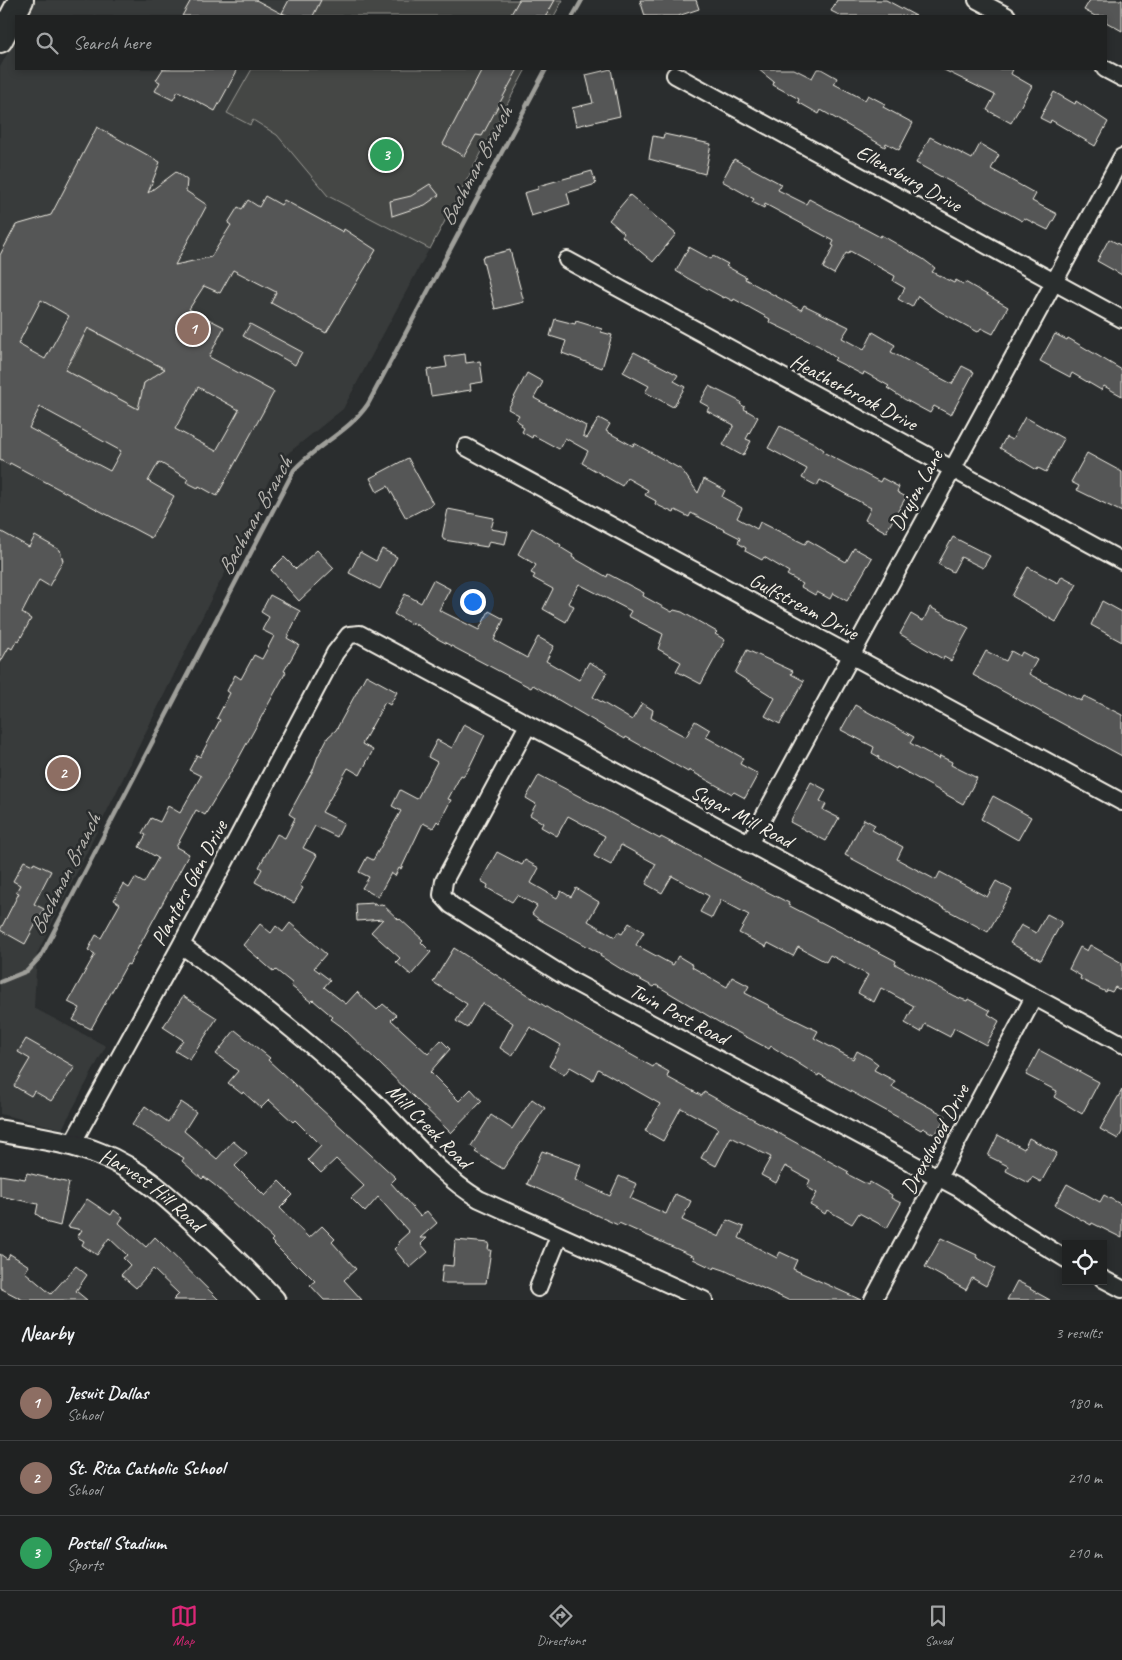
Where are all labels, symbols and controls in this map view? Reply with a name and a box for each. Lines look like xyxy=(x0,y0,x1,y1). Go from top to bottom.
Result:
search box xyxy=(15,15,1107,70)
icon: search xyxy=(33,29,61,57)
text: Search here xyxy=(73,31,150,55)
water label: Bachman Branch xyxy=(433,100,520,231)
pin: 3 xyxy=(370,136,402,174)
street label: Ellensburg Drive xyxy=(852,138,968,219)
pin: 1 xyxy=(177,310,209,348)
street label: Heatherbrook Drive xyxy=(786,348,924,437)
street label: Drujon Lane xyxy=(883,443,950,535)
water label: Bachman Branch xyxy=(211,450,300,580)
street label: Gulfstream Drive xyxy=(745,566,864,646)
your location xyxy=(460,589,486,615)
pin: 2 xyxy=(47,754,79,792)
street label: Sugar Mill Road xyxy=(687,778,801,855)
water label: Bachman Branch xyxy=(23,807,108,939)
street label: Planters Glen Drive xyxy=(145,815,233,950)
street label: Twin Post Road xyxy=(625,977,736,1053)
street label: Mill Creek Road xyxy=(381,1078,480,1177)
street label: Drexelwood Drive xyxy=(895,1079,975,1198)
street label: Harvest Hill Road xyxy=(96,1142,212,1240)
map controls xyxy=(1062,1240,1107,1285)
button: locate xyxy=(1062,1240,1107,1285)
text: Nearby xyxy=(20,1320,73,1346)
text: 3 results xyxy=(1055,1323,1102,1343)
text: Jesuit Dallas xyxy=(67,1381,148,1405)
text: 1 xyxy=(32,1393,40,1413)
text: 180 m xyxy=(1068,1393,1102,1413)
text: School xyxy=(67,1405,101,1425)
text: St. Rita Catholic School xyxy=(67,1456,225,1480)
text: 2 xyxy=(32,1468,40,1488)
text: 210 m xyxy=(1068,1468,1102,1488)
text: School xyxy=(67,1480,101,1500)
text: Postell Stadium xyxy=(67,1531,166,1555)
text: 3 xyxy=(32,1543,40,1563)
text: 210 m xyxy=(1068,1543,1102,1563)
text: Sports xyxy=(67,1555,103,1575)
tab: Map xyxy=(170,1602,198,1649)
tab: Directions xyxy=(537,1602,585,1649)
tab: Saved xyxy=(924,1602,952,1649)

